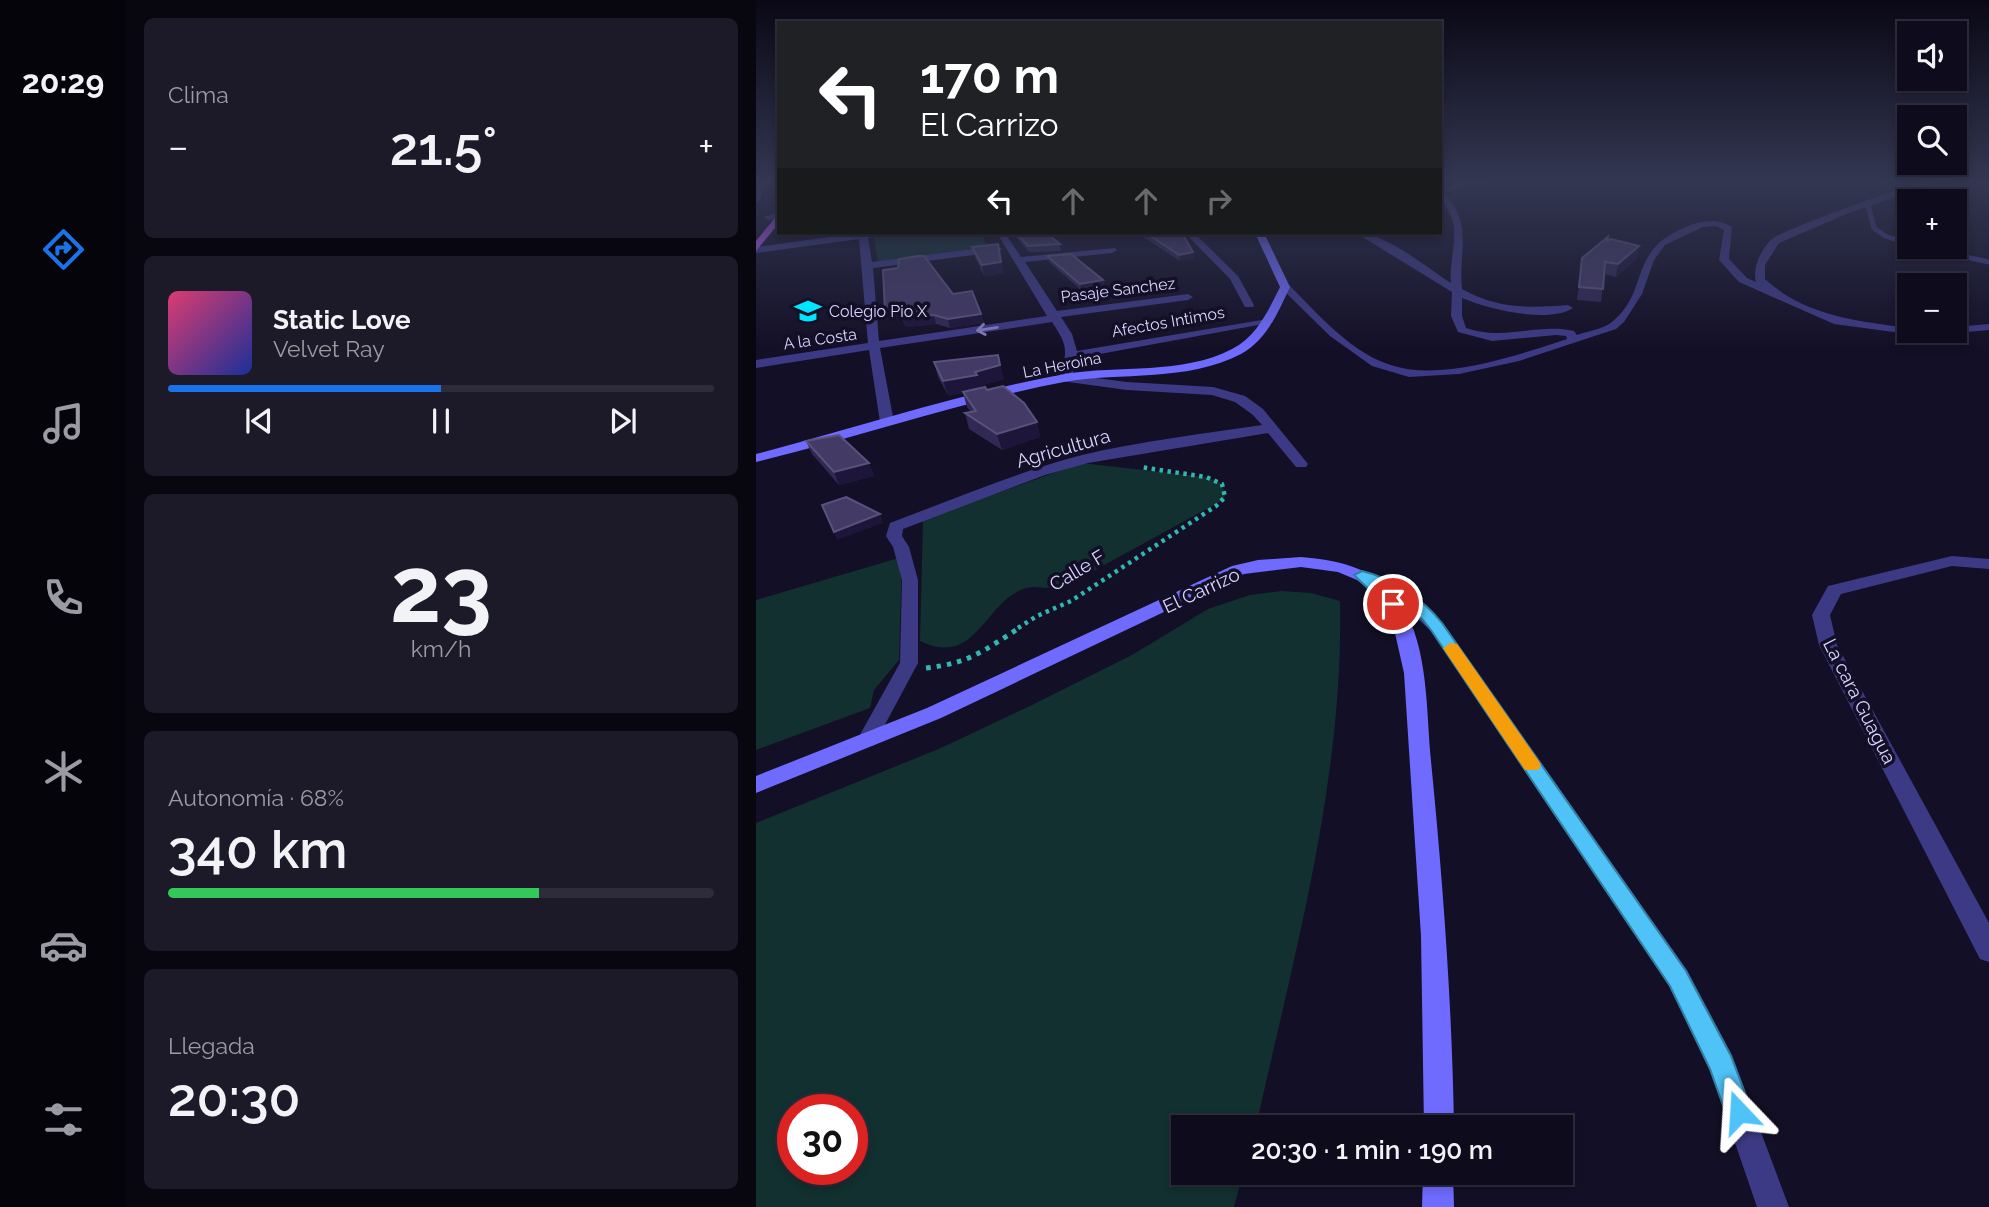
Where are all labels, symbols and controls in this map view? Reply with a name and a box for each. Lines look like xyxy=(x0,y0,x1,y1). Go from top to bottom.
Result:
map controls xyxy=(1897,21,1967,343)
button: sound xyxy=(1897,21,1967,91)
text: 170 m xyxy=(920,47,1059,104)
icon: left xyxy=(805,49,896,140)
text: 20:29 xyxy=(22,63,104,100)
text: Clima xyxy=(168,81,229,108)
button: search xyxy=(1897,105,1967,175)
text: El Carrizo xyxy=(920,106,1059,143)
text: 21.5° xyxy=(390,116,497,177)
text: − xyxy=(168,124,188,169)
text: + xyxy=(698,124,714,169)
icon: left xyxy=(981,182,1019,220)
icon: ahead xyxy=(1054,182,1092,220)
icon: ahead xyxy=(1127,182,1165,220)
icon: right xyxy=(1200,182,1238,220)
button: + xyxy=(1897,189,1967,259)
icon: directions xyxy=(39,225,88,274)
button: − xyxy=(1897,273,1967,343)
street label: Pasaje Sanchez xyxy=(1060,274,1176,306)
school or university icon: Colegio Pio X xyxy=(793,296,823,326)
place label: Colegio Pio X xyxy=(829,302,928,321)
street label: Afectos Intimos xyxy=(1110,303,1226,341)
text: Static Love xyxy=(273,305,411,335)
one-way arrow xyxy=(976,323,998,336)
street label: A la Costa xyxy=(782,324,858,354)
text: Velvet Ray xyxy=(273,335,385,362)
street label: La Heroina xyxy=(1021,348,1103,382)
icon: music xyxy=(39,399,88,448)
icon: previous xyxy=(240,402,278,440)
icon: pause xyxy=(422,402,460,440)
icon: next xyxy=(604,402,642,440)
street label: Agricultura xyxy=(1014,424,1112,472)
text: 23 xyxy=(390,536,492,643)
street label: Calle F xyxy=(1045,545,1109,595)
street label: El Carrizo xyxy=(1159,563,1243,617)
icon: phone xyxy=(39,573,88,622)
pin xyxy=(1363,574,1423,634)
icon: arrive xyxy=(1374,585,1412,623)
text: km/h xyxy=(411,635,471,662)
street label: La cara Guagua xyxy=(1819,635,1901,767)
icon: climate xyxy=(39,747,88,796)
text: Autonomía · 68% xyxy=(168,784,344,811)
text: 340 km xyxy=(168,819,347,880)
icon: car xyxy=(39,921,88,970)
text: Llegada xyxy=(168,1032,255,1059)
text: 20:30 xyxy=(168,1067,301,1128)
position arrow xyxy=(1702,1075,1776,1149)
speed limit sign: 30 xyxy=(777,1094,868,1185)
icon: filters xyxy=(39,1095,88,1144)
text: 20:30 · 1 min · 190 m xyxy=(1251,1135,1493,1165)

